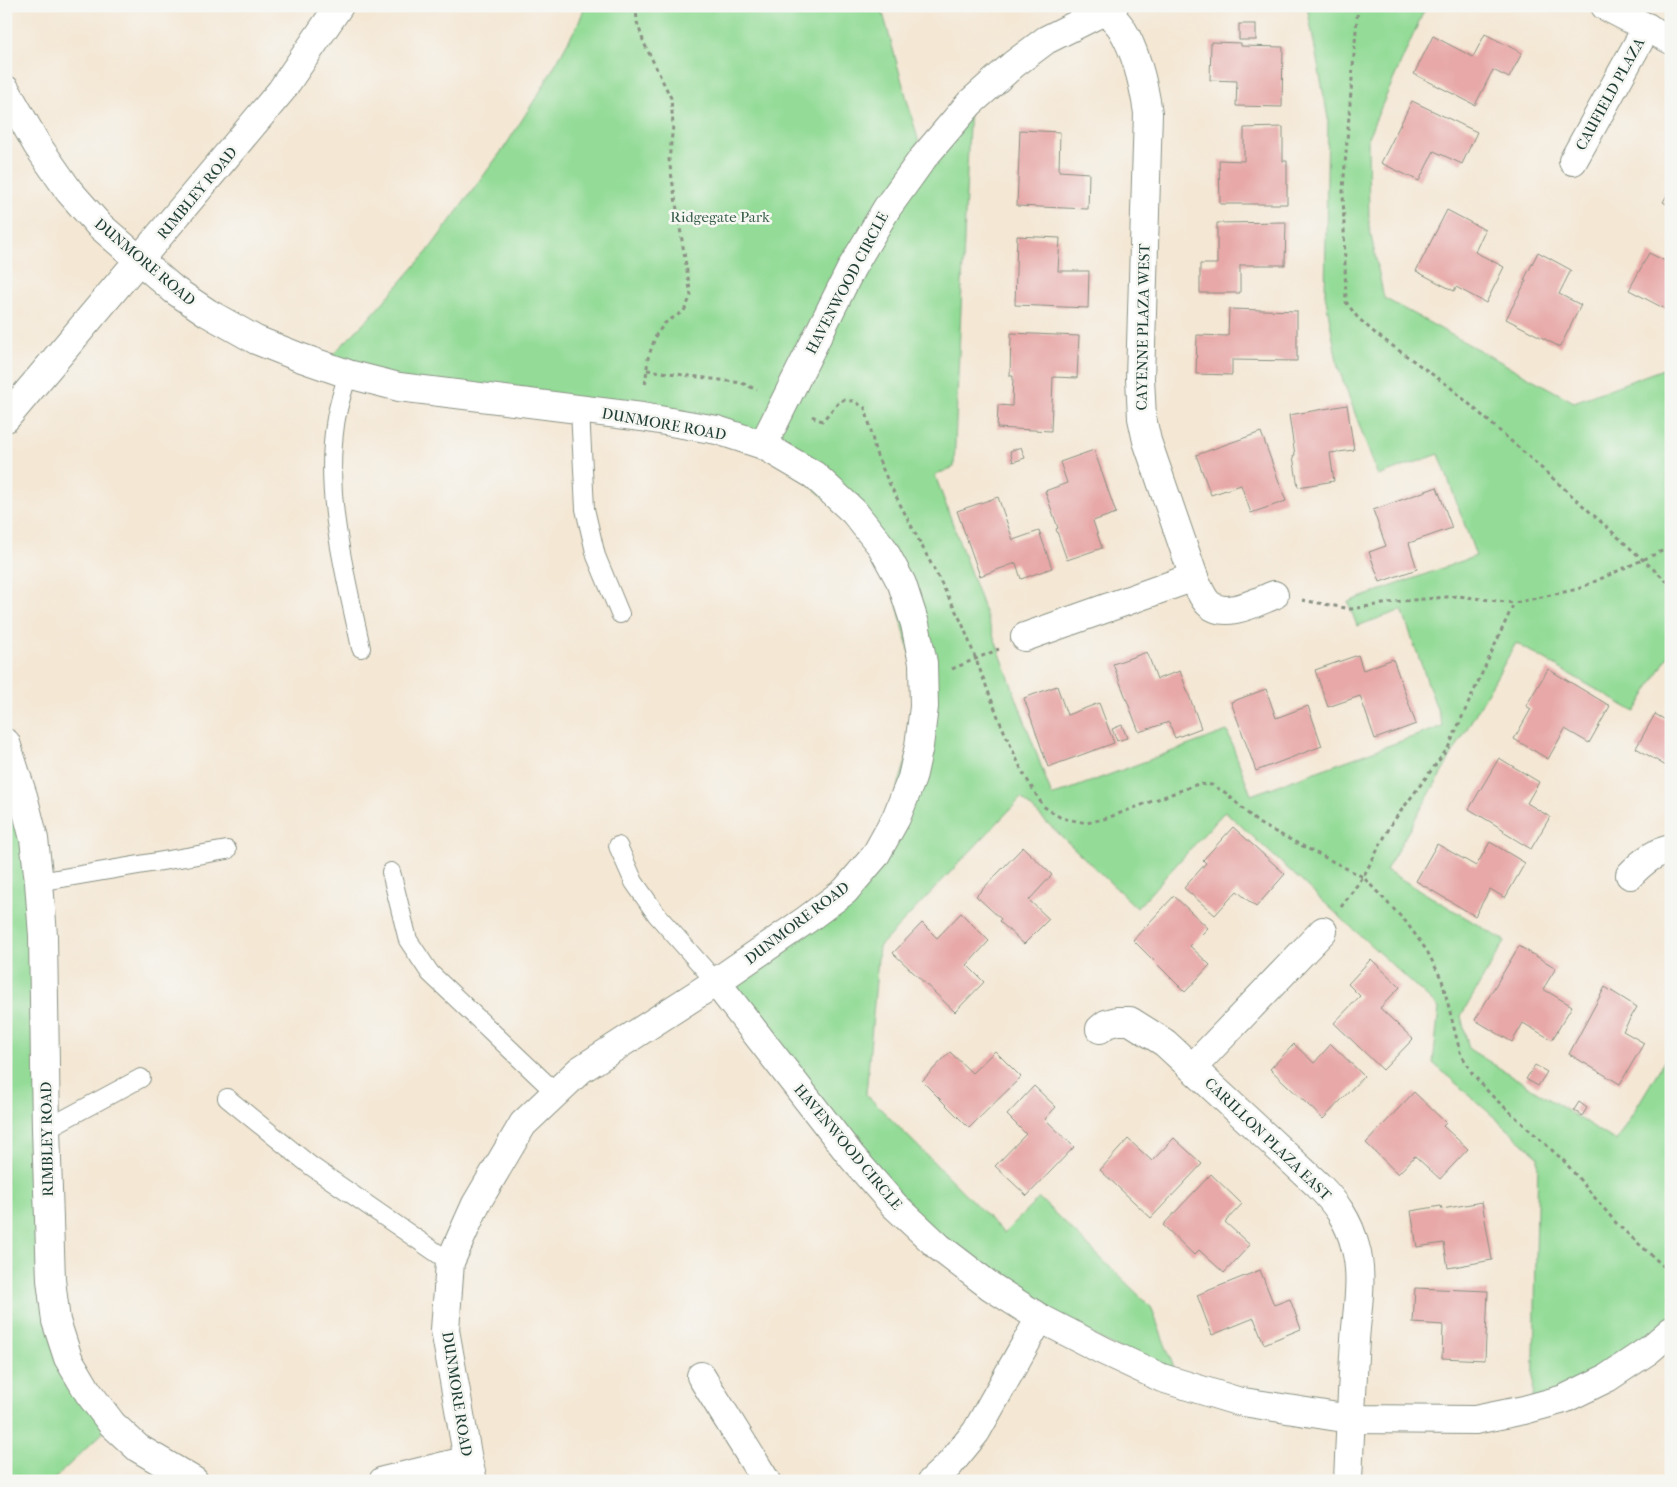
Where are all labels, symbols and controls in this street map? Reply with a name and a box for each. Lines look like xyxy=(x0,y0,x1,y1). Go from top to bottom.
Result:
street label: CAUFIELD PLAZA xyxy=(1572,34,1648,153)
street label: RIMBLEY ROAD xyxy=(153,143,241,243)
park label: Ridgegate Park xyxy=(670,208,770,226)
street label: HAVENWOOD CIRCLE xyxy=(802,209,892,357)
street label: DUNMORE ROAD xyxy=(91,215,199,309)
street label: CAYENNE PLAZA WEST xyxy=(1133,243,1153,411)
street label: DUNMORE ROAD xyxy=(600,404,728,444)
street label: DUNMORE ROAD xyxy=(741,878,853,968)
street label: CARILLON PLAZA EAST xyxy=(1201,1074,1336,1205)
street label: RIMBLEY ROAD xyxy=(37,1081,57,1197)
street label: HAVENWOOD CIRCLE xyxy=(790,1081,906,1213)
street label: DUNMORE ROAD xyxy=(438,1330,476,1458)

